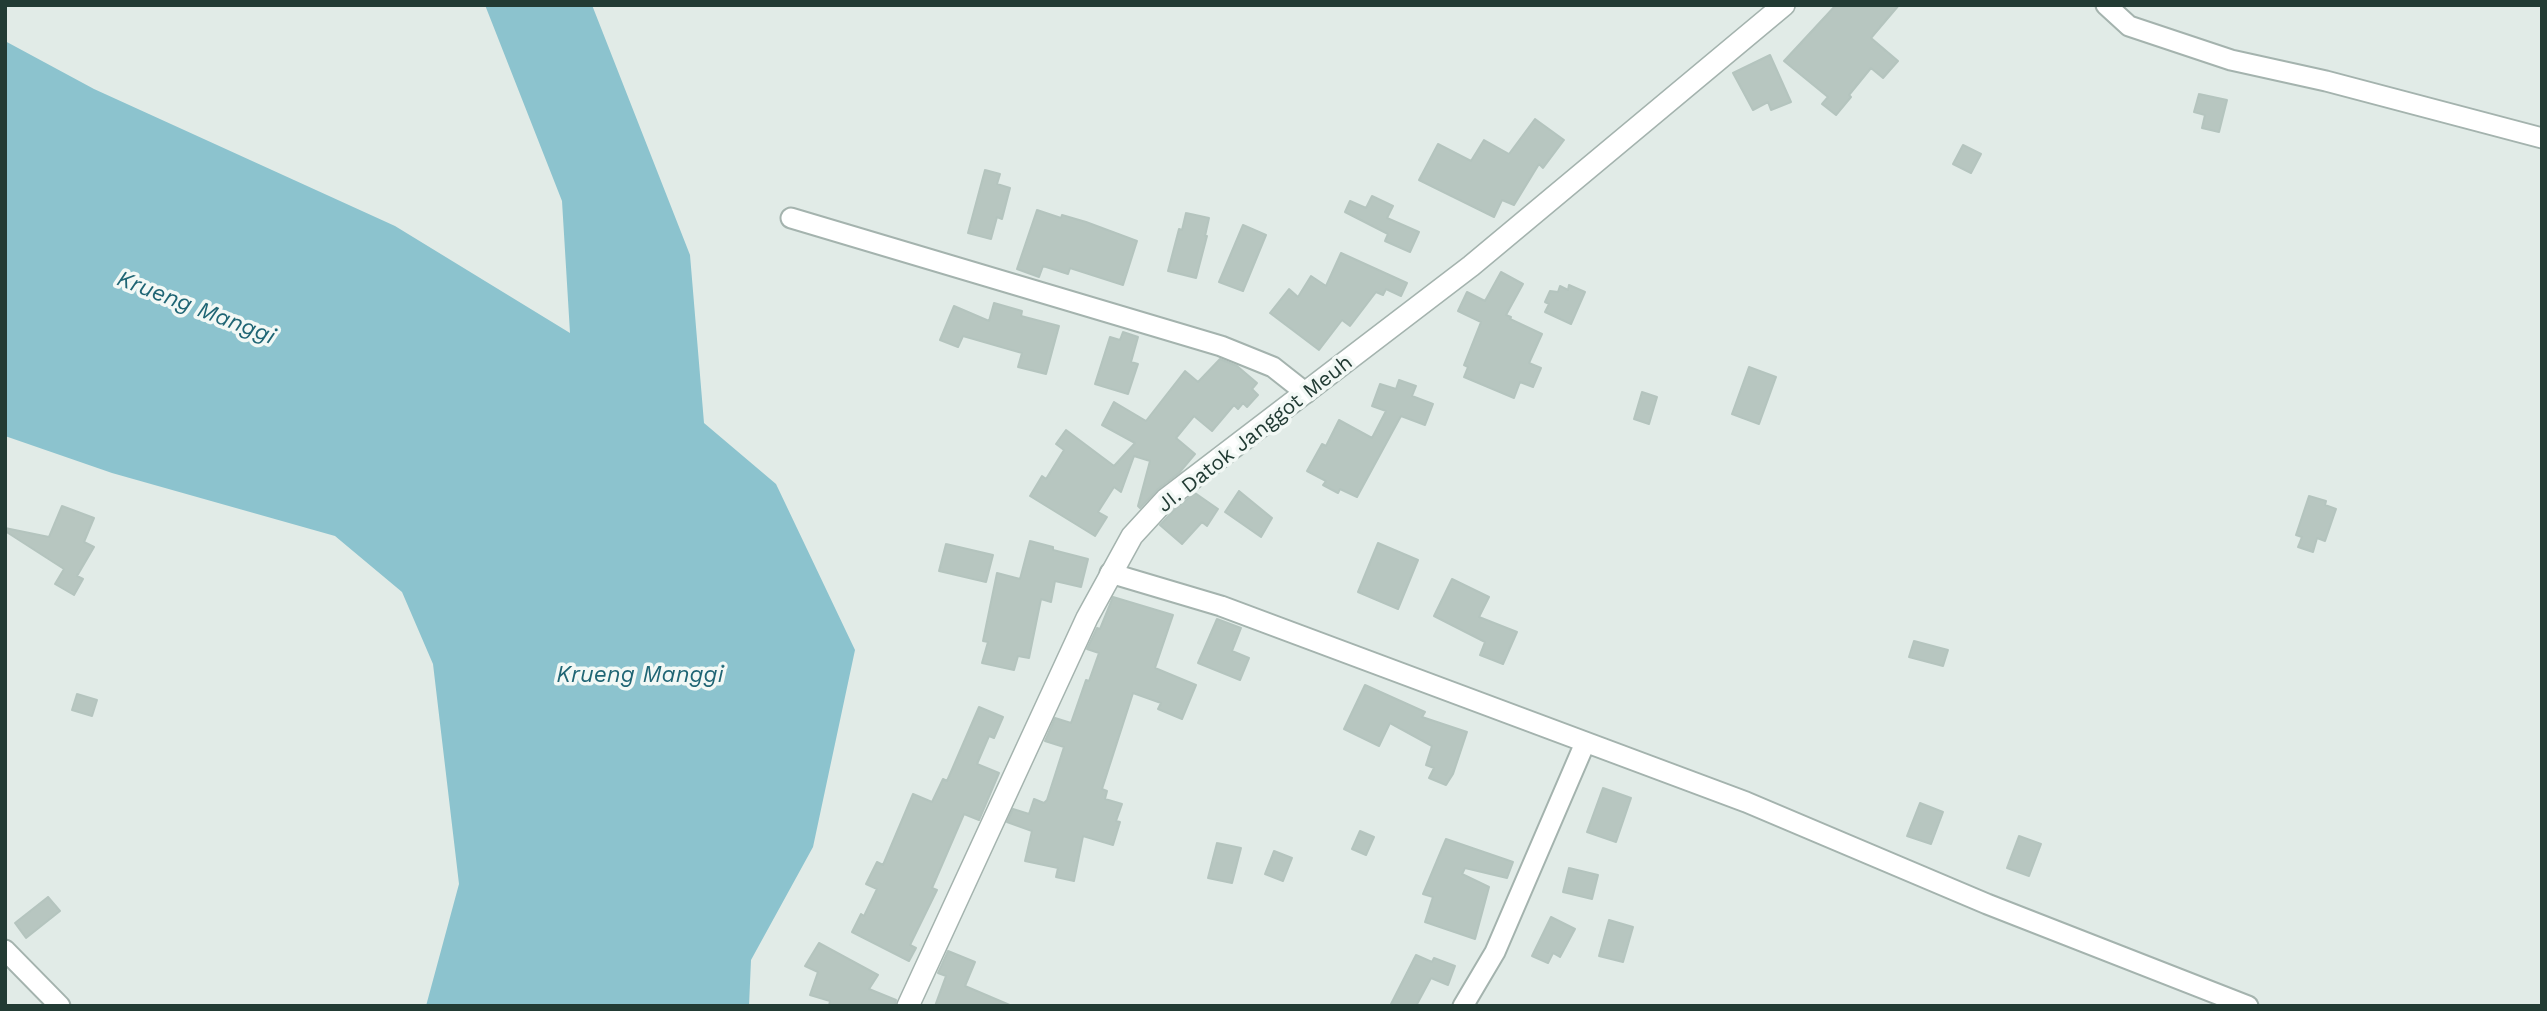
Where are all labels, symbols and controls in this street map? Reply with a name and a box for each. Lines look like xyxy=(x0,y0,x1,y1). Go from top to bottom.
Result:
water label: Krueng Manggi xyxy=(113,265,279,351)
street label: JI. Datok Janggot Meuh xyxy=(1152,350,1358,518)
water label: Krueng Manggi xyxy=(556,661,724,689)

